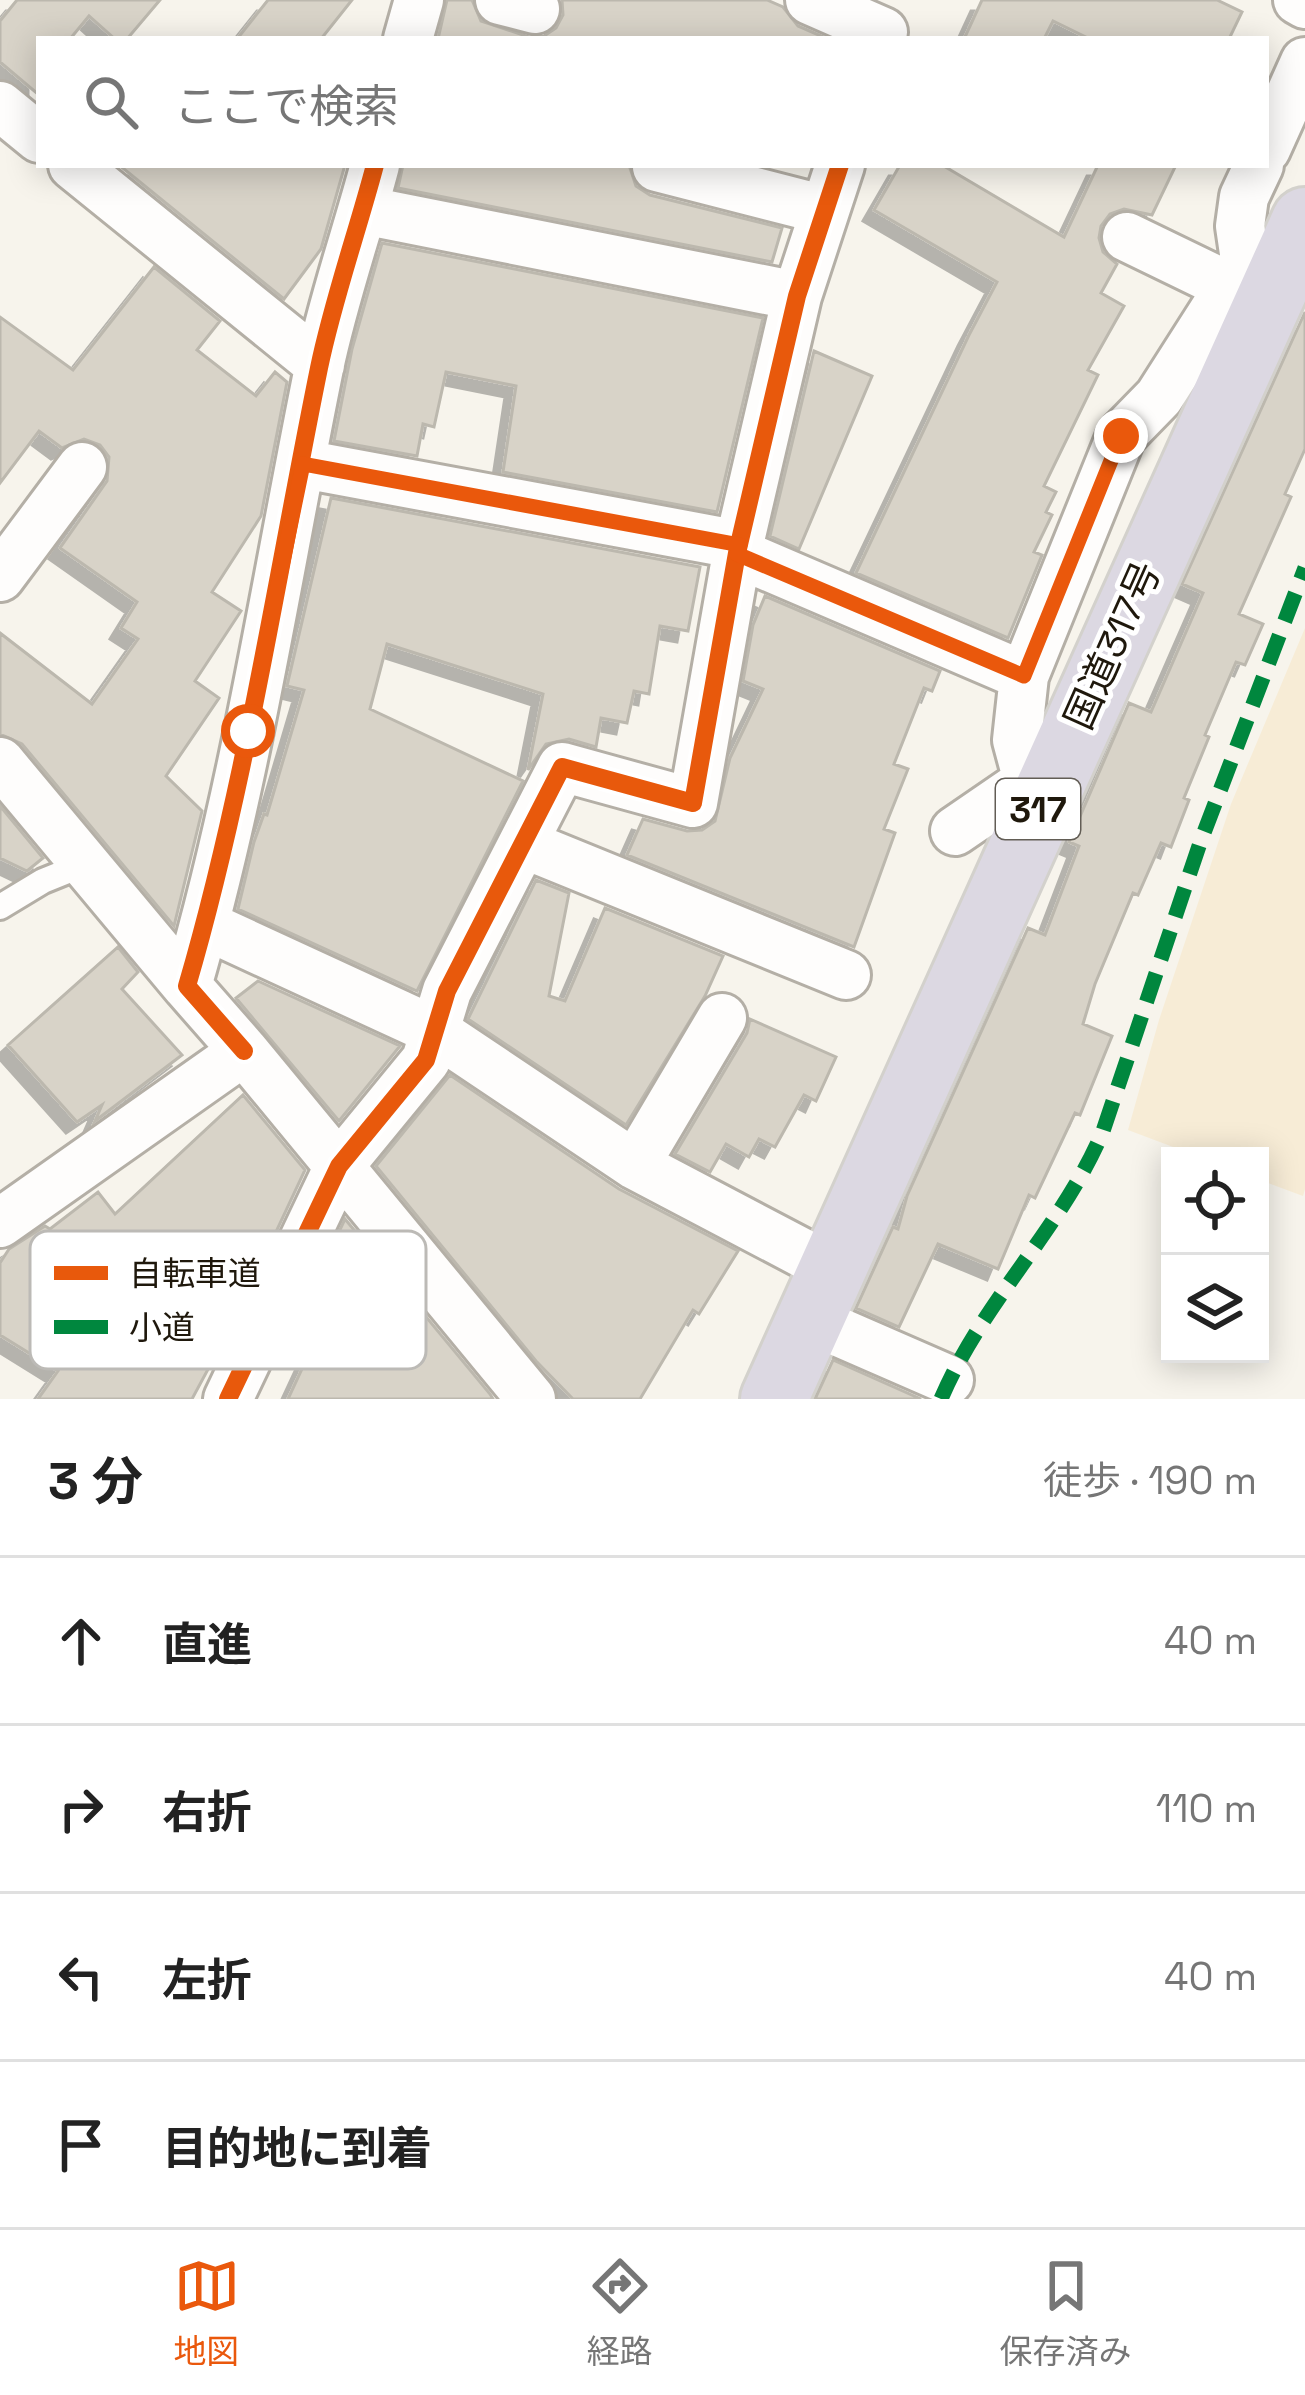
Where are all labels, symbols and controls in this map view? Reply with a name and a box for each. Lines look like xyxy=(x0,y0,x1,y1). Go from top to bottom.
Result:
search box xyxy=(36,36,1269,168)
icon: search xyxy=(78,69,144,135)
text: ここで検索 xyxy=(174,78,399,135)
route end xyxy=(1094,409,1148,463)
street label: 国道317号 xyxy=(1054,554,1171,737)
route start xyxy=(221,704,275,758)
road number: 317 xyxy=(996,779,1080,839)
map controls xyxy=(1161,1147,1269,1363)
button: locate xyxy=(1161,1147,1269,1255)
legend xyxy=(30,1231,426,1369)
text: 自転車道 xyxy=(129,1253,261,1295)
button: layers xyxy=(1161,1255,1269,1363)
text: 小道 xyxy=(129,1307,195,1349)
text: 3 分 xyxy=(48,1449,143,1514)
text: 徒歩 · 190 m xyxy=(1043,1456,1257,1505)
icon: ahead xyxy=(48,1608,114,1674)
text: 直進 xyxy=(162,1616,252,1673)
text: 40 m xyxy=(1164,1616,1257,1665)
icon: right xyxy=(48,1776,114,1842)
text: 右折 xyxy=(162,1784,252,1841)
text: 110 m xyxy=(1156,1784,1257,1833)
icon: left xyxy=(48,1944,114,2010)
text: 左折 xyxy=(162,1952,252,2009)
text: 40 m xyxy=(1164,1952,1257,2001)
icon: arrive xyxy=(48,2112,114,2178)
text: 目的地に到着 xyxy=(162,2120,432,2177)
tab: 地図 xyxy=(174,2253,240,2373)
tab: 経路 xyxy=(587,2253,653,2373)
tab: 保存済み xyxy=(1000,2253,1132,2373)

